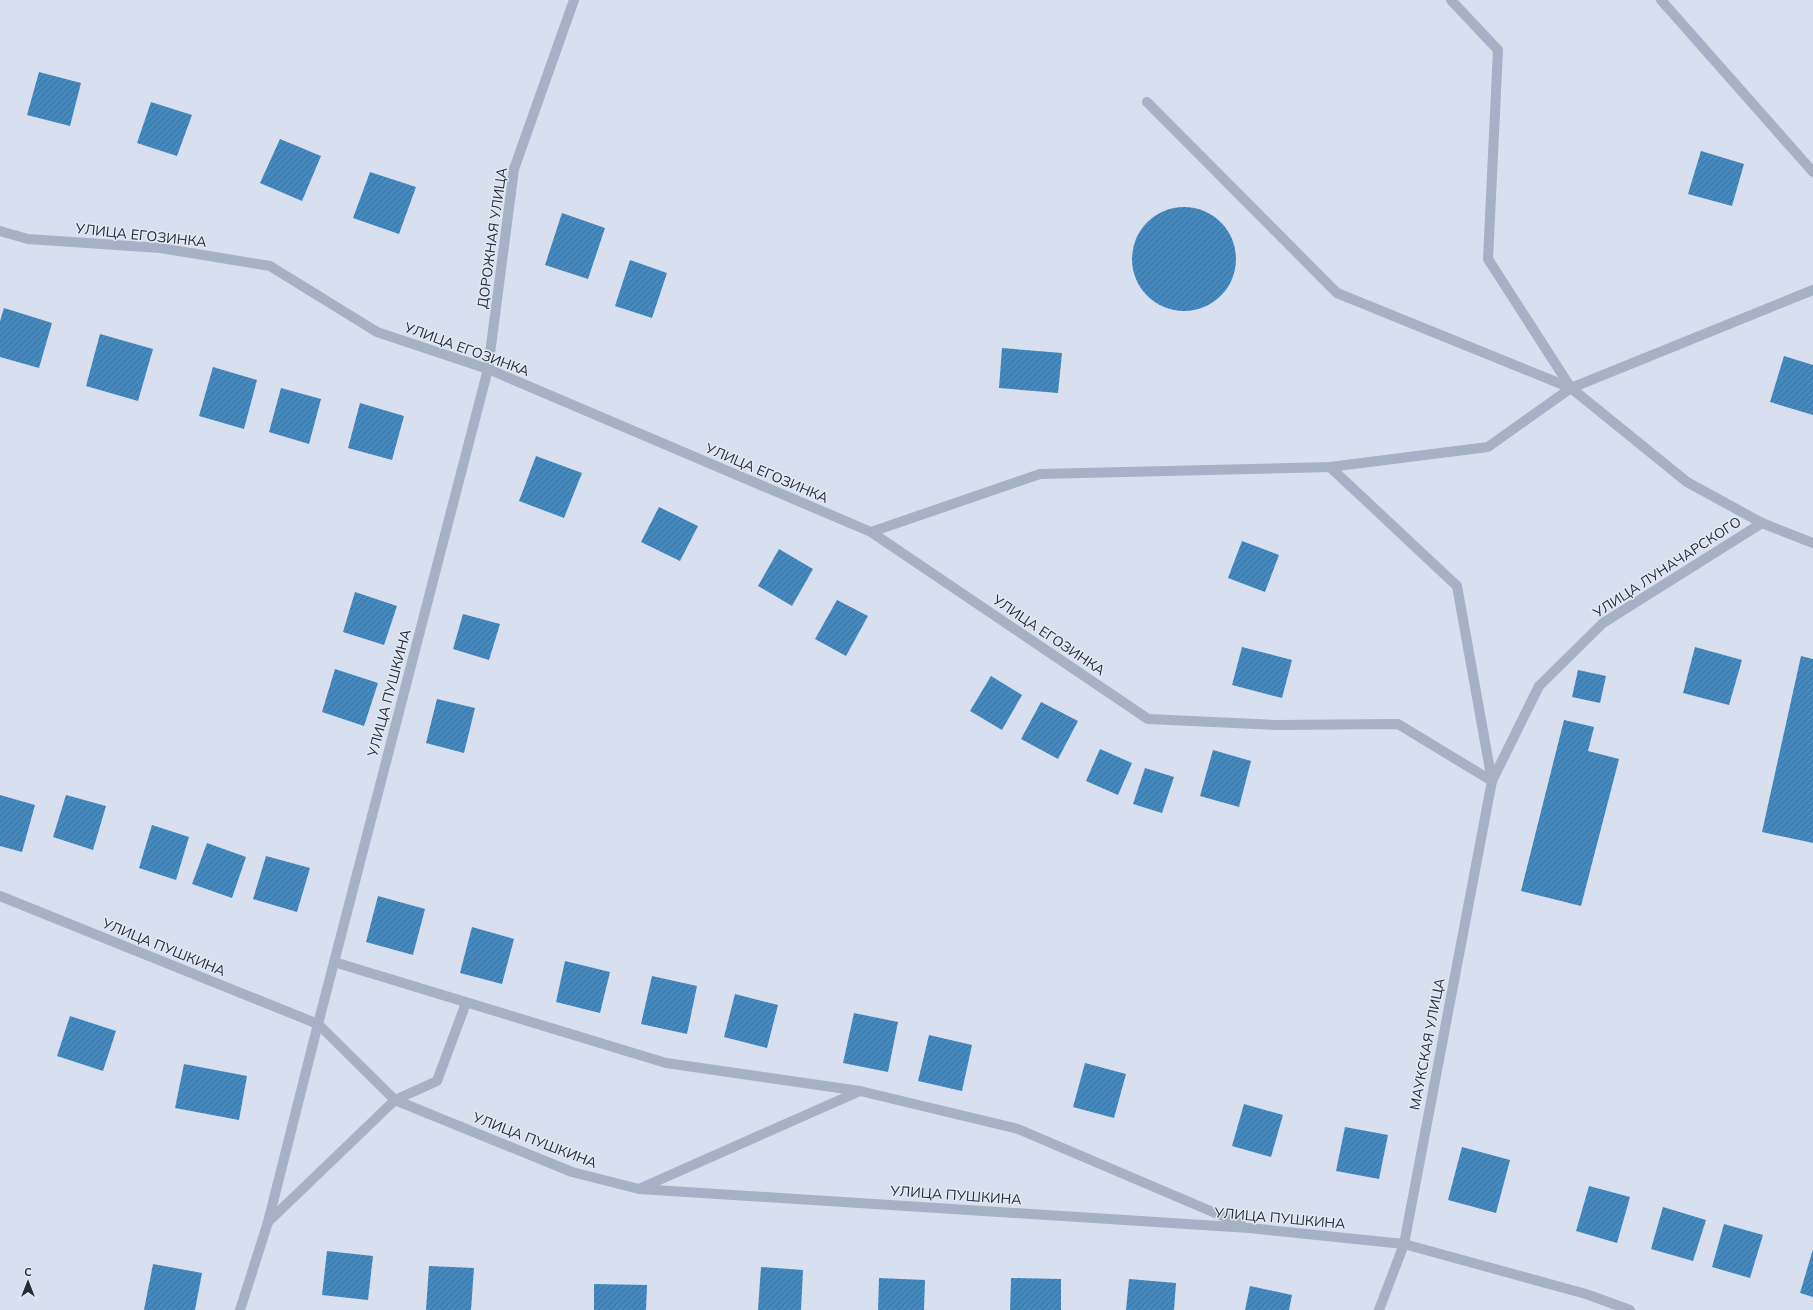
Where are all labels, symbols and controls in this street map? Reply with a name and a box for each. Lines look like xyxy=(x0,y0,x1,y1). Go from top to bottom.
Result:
street label: ДОРОЖНАЯ УЛИЦА xyxy=(473,166,511,310)
street label: УЛИЦА ЕГОЗИНКА xyxy=(73,219,208,251)
street label: УЛИЦА ЕГОЗИНКА xyxy=(401,318,533,380)
street label: УЛИЦА ЕГОЗИНКА xyxy=(702,439,832,507)
street label: УЛИЦА ЛУНАЧАРСКОГО xyxy=(1589,512,1744,622)
street label: УЛИЦА ЕГОЗИНКА xyxy=(988,590,1109,680)
street label: УЛИЦА ПУШКИНА xyxy=(363,627,415,760)
street label: УЛИЦА ПУШКИНА xyxy=(99,914,229,980)
street label: МАУКСКАЯ УЛИЦА xyxy=(1405,976,1449,1112)
street label: УЛИЦА ПУШКИНА xyxy=(469,1108,600,1172)
street label: УЛИЦА ПУШКИНА xyxy=(889,1181,1023,1209)
street label: УЛИЦА ПУШКИНА xyxy=(1213,1203,1347,1233)
north arrow xyxy=(8,1262,48,1302)
text: С xyxy=(24,1265,32,1279)

